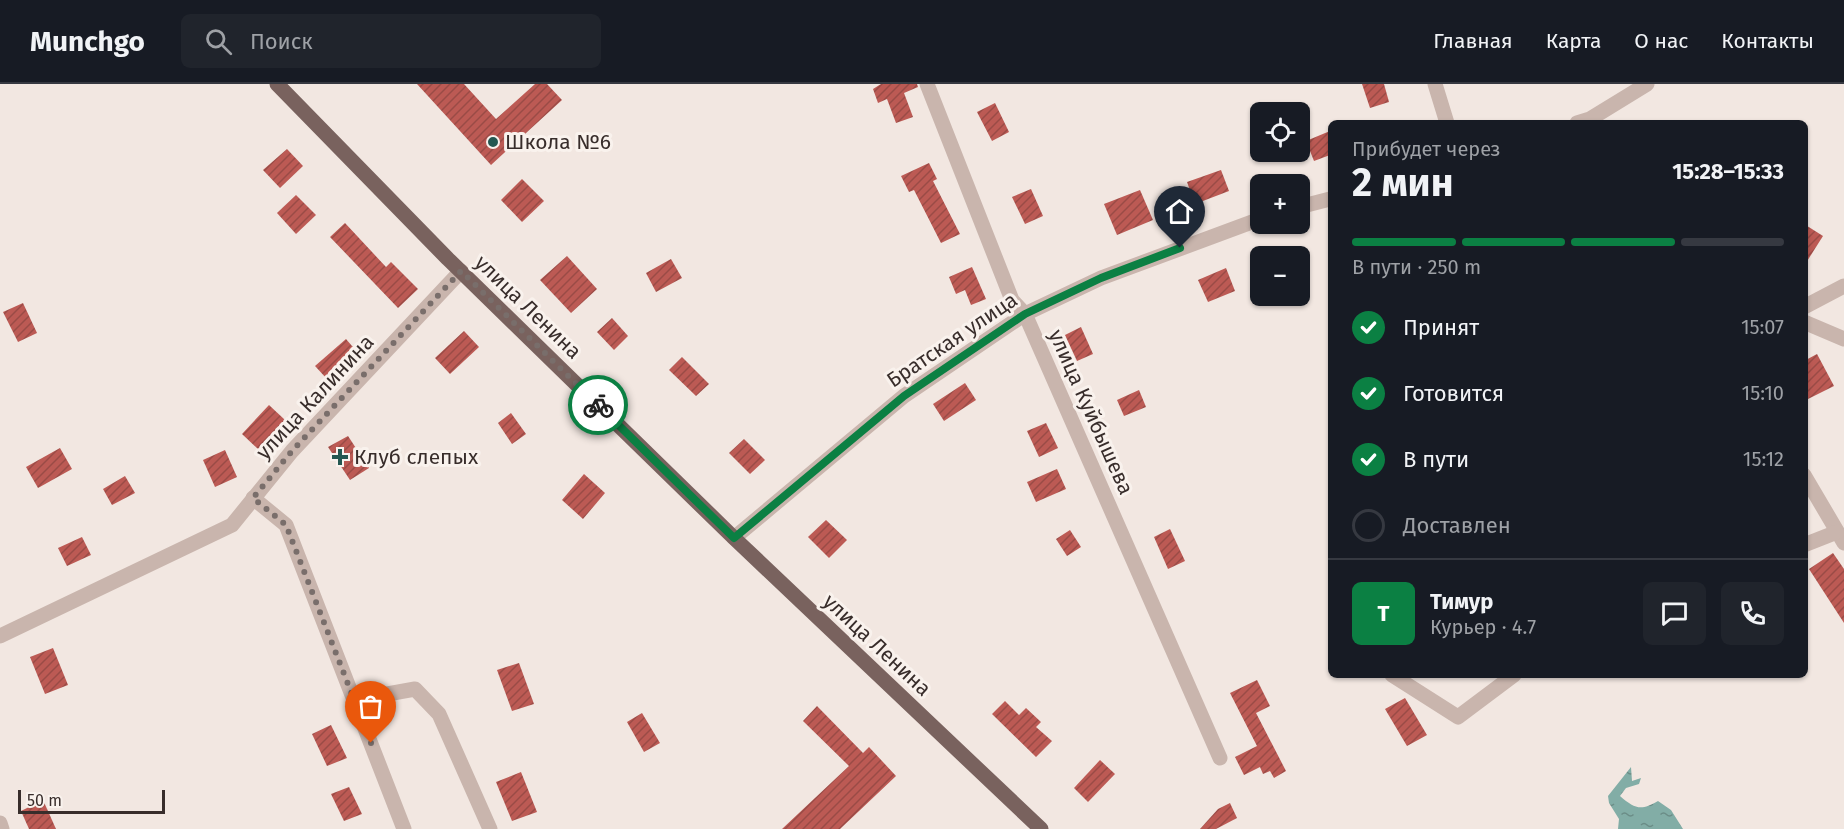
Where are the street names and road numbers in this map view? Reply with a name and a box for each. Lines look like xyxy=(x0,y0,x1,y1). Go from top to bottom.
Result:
street label: улица Ленина xyxy=(469,250,587,364)
street label: Братская улица xyxy=(882,287,1022,393)
street label: улица Куйбышева xyxy=(1043,325,1139,499)
street label: улица Калинина xyxy=(250,329,380,465)
street label: улица Ленина xyxy=(818,588,936,702)

